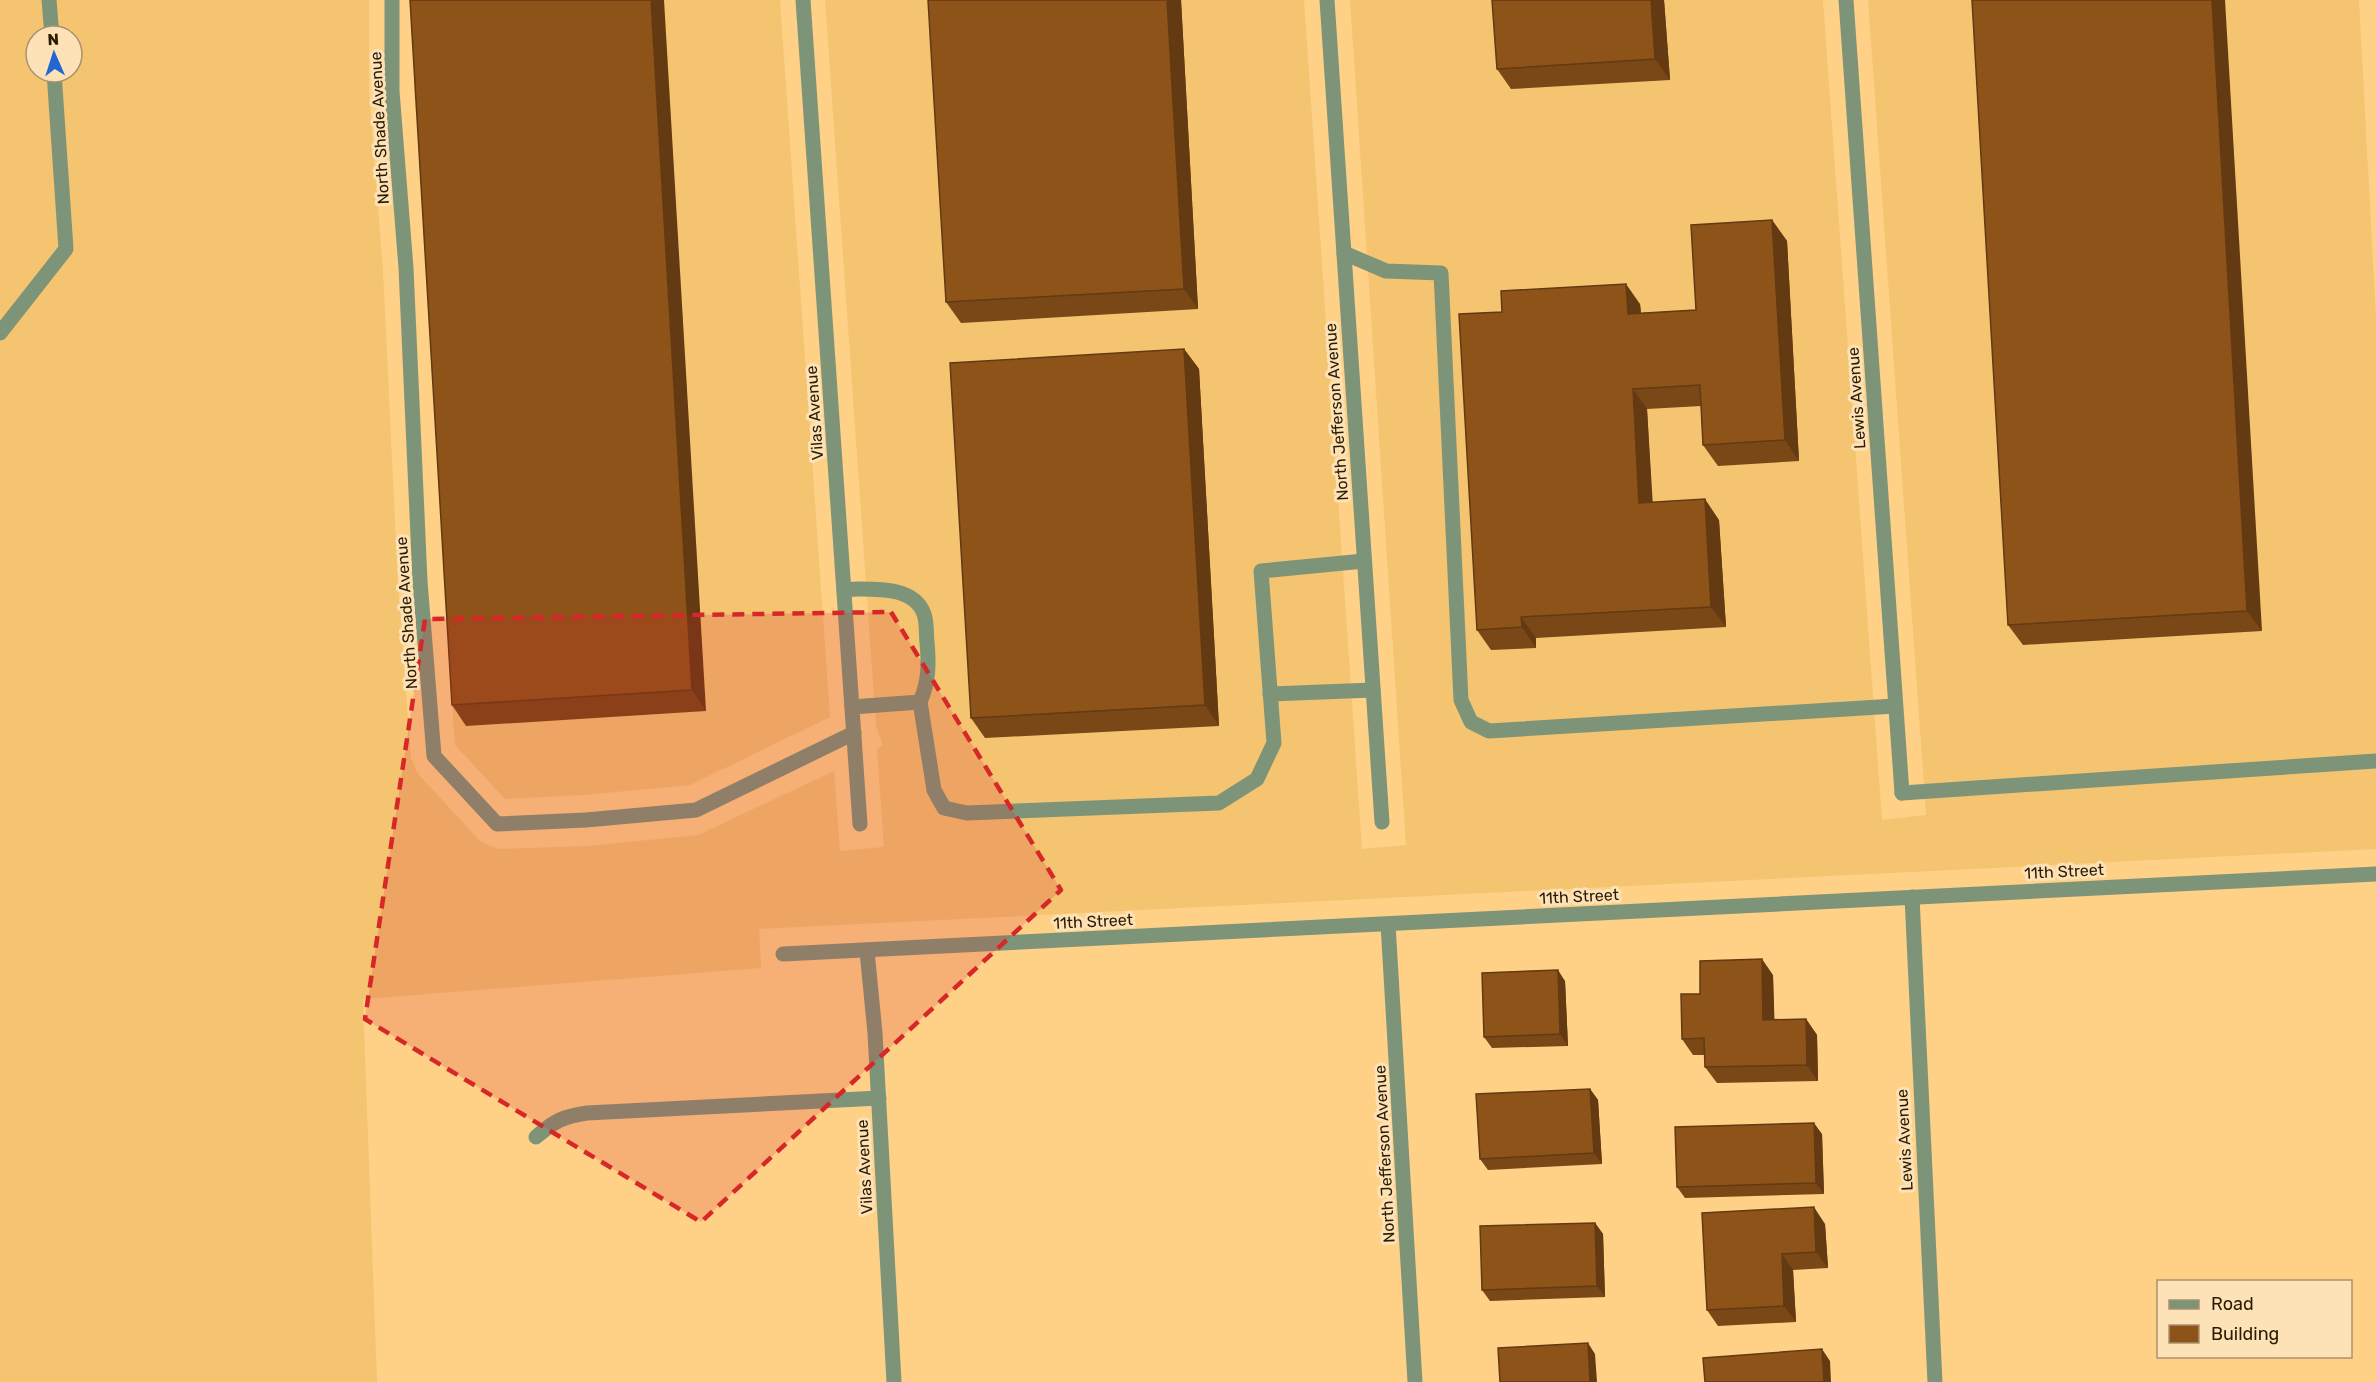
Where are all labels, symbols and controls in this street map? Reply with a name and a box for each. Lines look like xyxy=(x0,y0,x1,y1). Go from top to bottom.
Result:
north arrow xyxy=(24,24,84,84)
text: N xyxy=(47,30,59,49)
street label: North Shade Avenue xyxy=(366,51,393,205)
street label: North Jefferson Avenue xyxy=(1321,323,1352,501)
street label: Lewis Avenue xyxy=(1843,346,1870,449)
street label: Vilas Avenue xyxy=(802,365,827,461)
street label: North Shade Avenue xyxy=(392,536,421,690)
street label: 11th Street xyxy=(2024,860,2104,883)
street label: 11th Street xyxy=(1539,885,1619,908)
street label: 11th Street xyxy=(1053,910,1133,933)
street label: North Jefferson Avenue xyxy=(1370,1065,1399,1243)
street label: Lewis Avenue xyxy=(1892,1089,1917,1191)
street label: Vilas Avenue xyxy=(853,1119,876,1215)
legend xyxy=(2157,1280,2352,1358)
text: Road xyxy=(2211,1293,2254,1315)
text: Building xyxy=(2211,1323,2279,1345)

